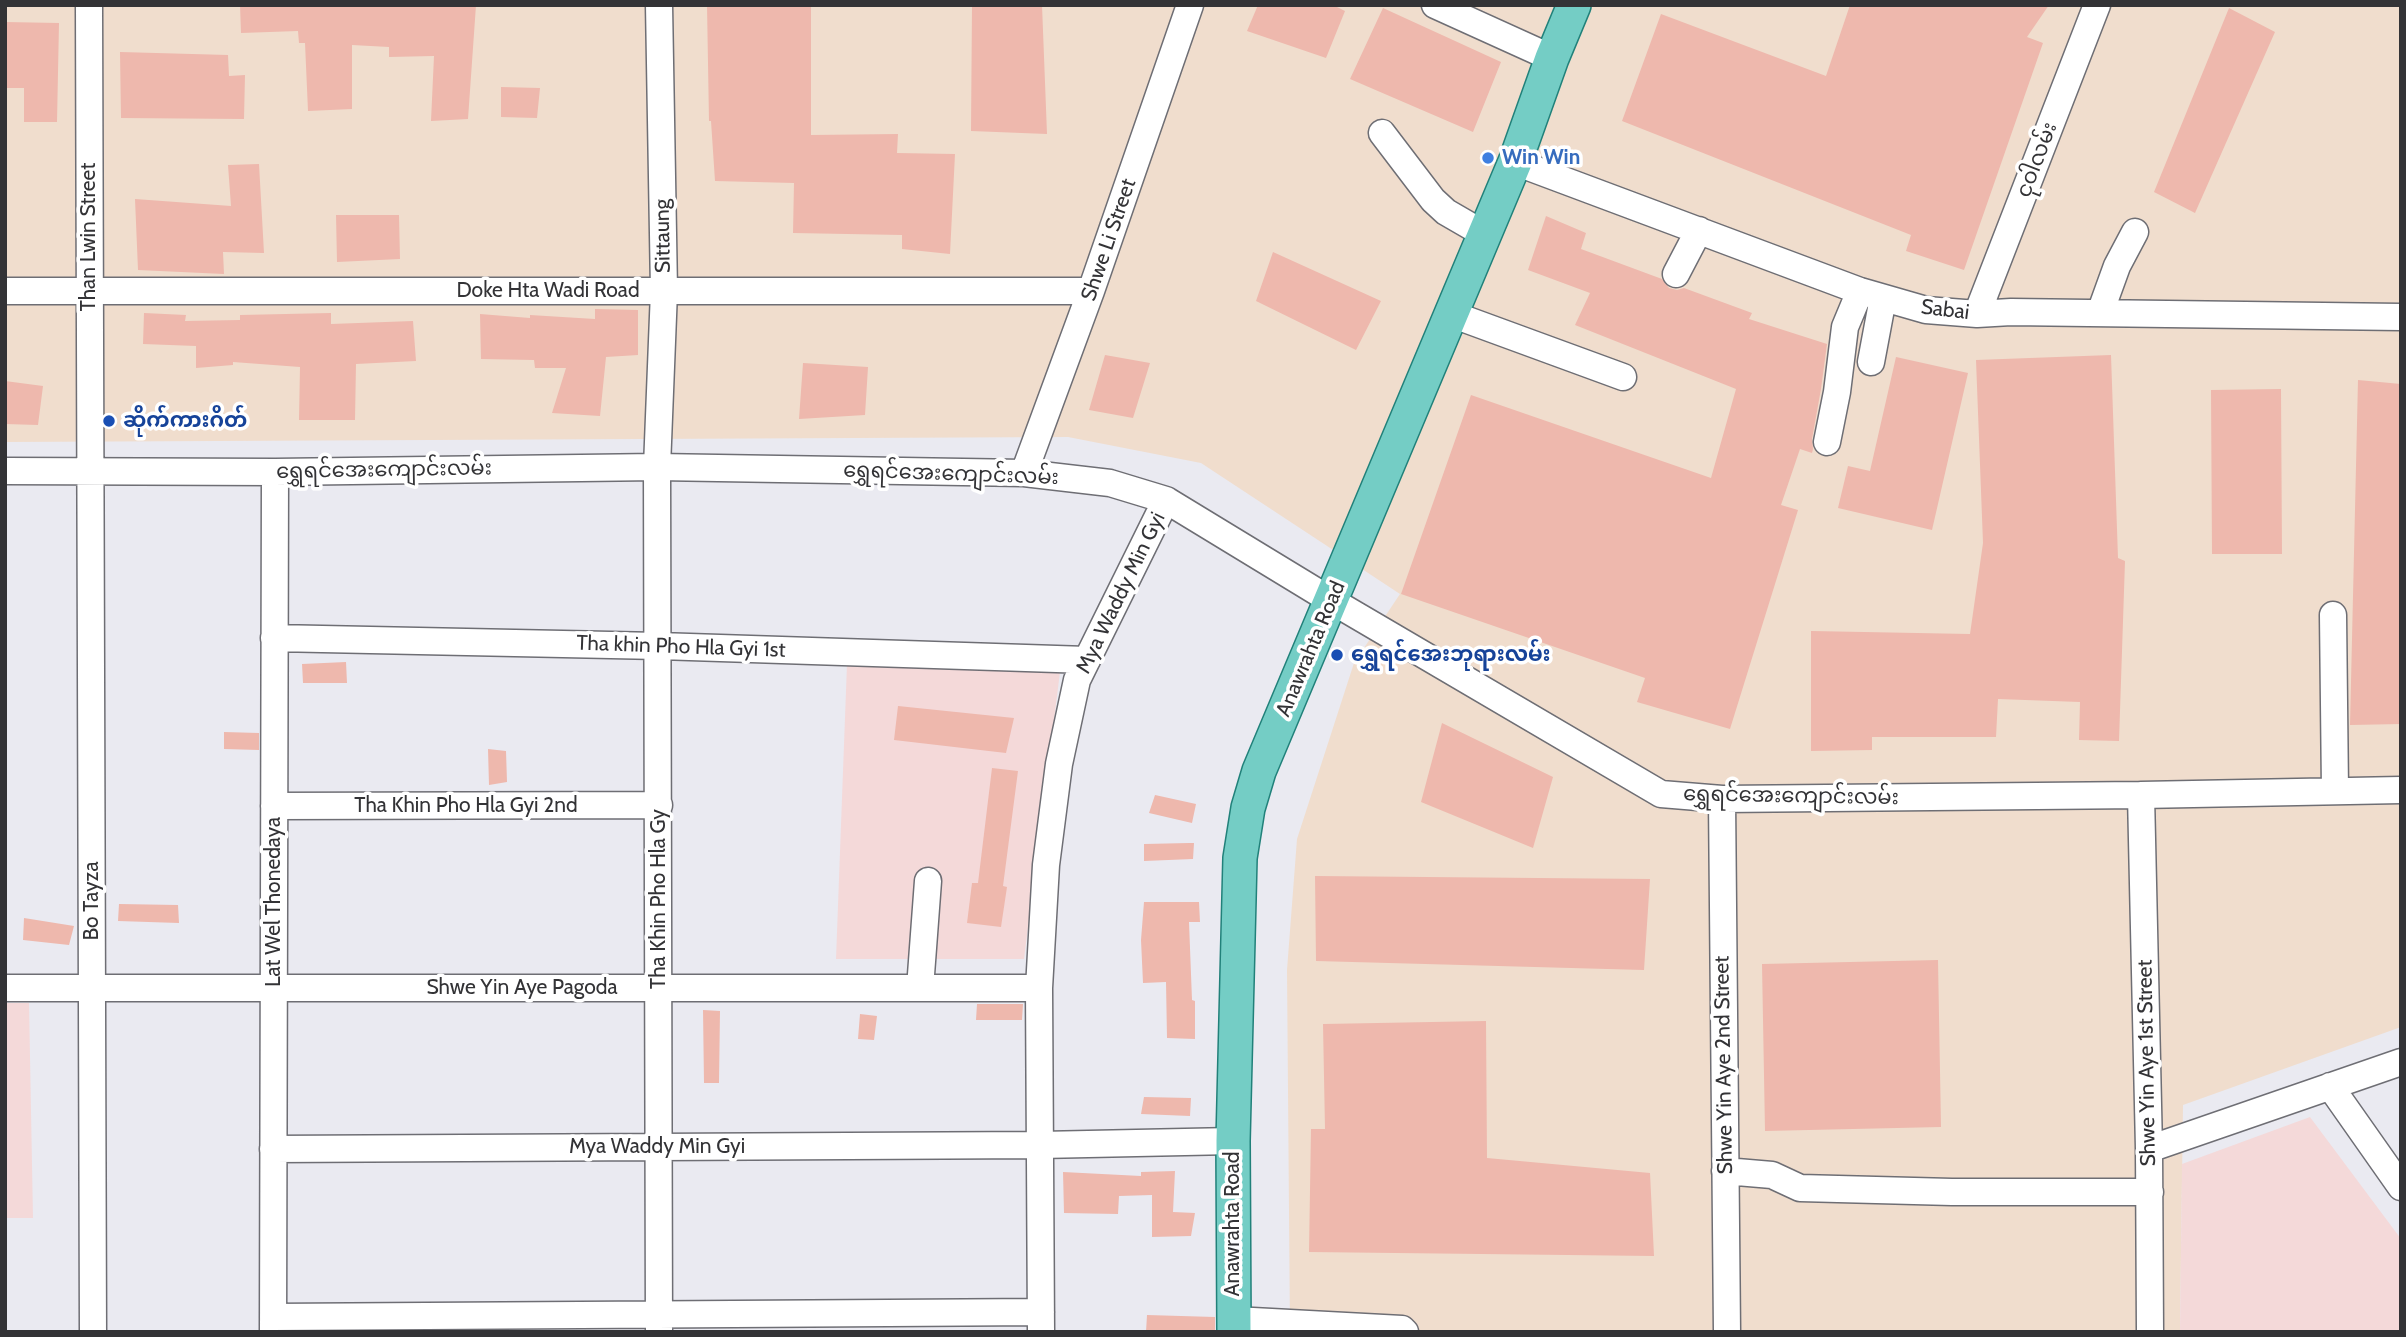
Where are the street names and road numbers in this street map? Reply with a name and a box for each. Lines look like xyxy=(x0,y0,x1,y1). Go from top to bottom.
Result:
street label: ငုဝါလမ်း xyxy=(2011,119,2063,201)
street label: Than Lwin Street xyxy=(76,163,102,311)
street label: Shwe Li Street xyxy=(1076,176,1142,304)
street label: Sittaung xyxy=(650,199,676,273)
street label: Doke Hta Wadi Road xyxy=(456,278,640,304)
street label: Sabai xyxy=(1919,295,1971,325)
street label: ရွှေရင်အေးကျောင်းလမ်း xyxy=(276,456,492,484)
street label: ရွှေရင်အေးကျောင်းလမ်း xyxy=(843,458,1059,490)
street label: Mya Waddy Min Gyi xyxy=(1071,508,1171,678)
street label: Anawrahta Road xyxy=(1271,577,1351,721)
street label: Tha khin Pho Hla Gyi 1st xyxy=(576,631,786,663)
street label: ရွှေရင်အေးကျောင်းလမ်း xyxy=(1683,782,1899,810)
street label: Tha Khin Pho Hla Gyi 2nd xyxy=(354,793,578,819)
street label: Tha Khin Pho Hla Gy xyxy=(646,809,672,989)
street label: Lat Wel Thonedaya xyxy=(261,817,287,987)
street label: Bo Tayza xyxy=(79,862,105,940)
street label: Shwe Yin Aye 2nd Street xyxy=(1709,955,1739,1175)
street label: Shwe Yin Aye 1st Street xyxy=(2133,959,2161,1167)
street label: Shwe Yin Aye Pagoda xyxy=(426,975,618,1001)
street label: Mya Waddy Min Gyi xyxy=(569,1134,745,1160)
street label: Anawrahta Road xyxy=(1220,1152,1246,1296)

